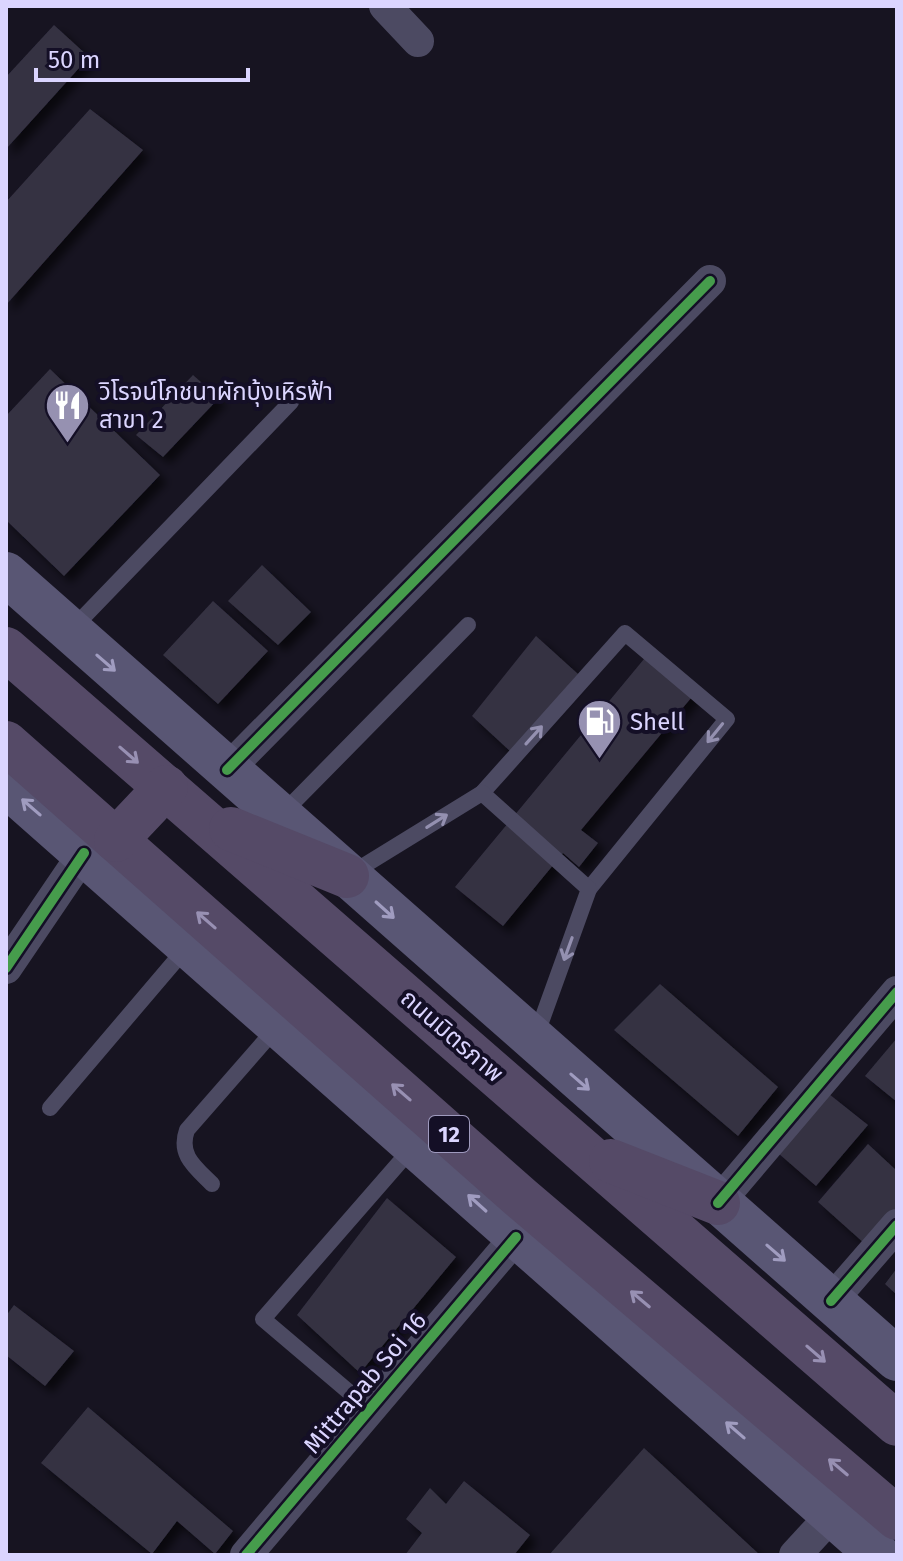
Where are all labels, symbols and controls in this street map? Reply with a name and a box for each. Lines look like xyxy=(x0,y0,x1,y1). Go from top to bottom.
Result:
scale bar xyxy=(36,32,248,82)
text: 50 m xyxy=(48,46,100,74)
place label: วิโรจน์โภชนาผักบุ้งเหิรฟ้า สาขา 2 xyxy=(98,378,333,434)
restaurant icon: วิโรจน์โภชนาผักบุ้งเหิรฟ้า สาขา 2 xyxy=(44,382,92,445)
one-way arrow xyxy=(96,654,116,672)
fuel station icon: Shell xyxy=(575,698,623,761)
place label: Shell xyxy=(630,708,684,736)
one-way arrow xyxy=(706,722,724,743)
one-way arrow xyxy=(524,725,543,746)
one-way arrow xyxy=(118,746,138,764)
one-way arrow xyxy=(22,798,42,816)
one-way arrow xyxy=(426,812,448,829)
one-way arrow xyxy=(374,900,394,918)
one-way arrow xyxy=(197,911,217,929)
one-way arrow xyxy=(559,936,574,961)
street label: ถนนมิตรภาพ xyxy=(395,984,509,1088)
one-way arrow xyxy=(569,1073,589,1091)
one-way arrow xyxy=(391,1083,411,1101)
road number: 12 xyxy=(429,1116,469,1152)
one-way arrow xyxy=(468,1194,488,1212)
one-way arrow xyxy=(765,1244,785,1262)
one-way arrow xyxy=(630,1290,650,1308)
street label: Mittrapab Soi 16 xyxy=(298,1307,432,1459)
one-way arrow xyxy=(805,1344,825,1362)
one-way arrow xyxy=(726,1421,746,1439)
one-way arrow xyxy=(828,1458,849,1476)

